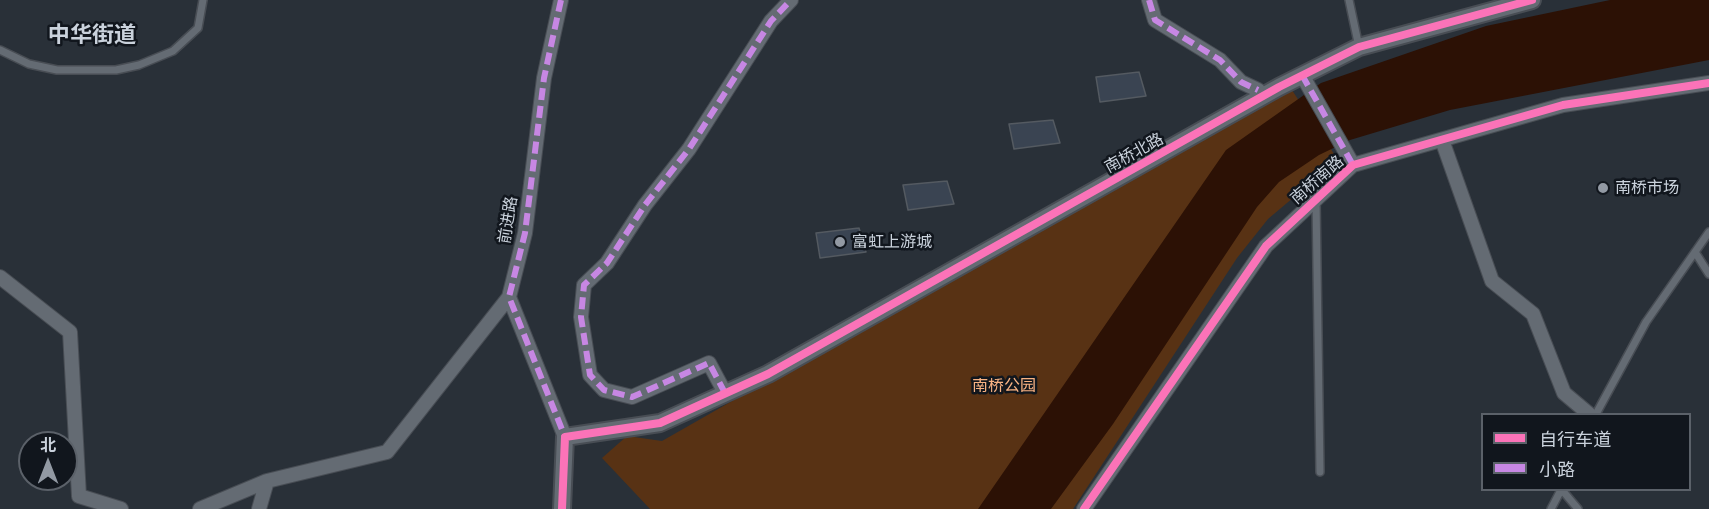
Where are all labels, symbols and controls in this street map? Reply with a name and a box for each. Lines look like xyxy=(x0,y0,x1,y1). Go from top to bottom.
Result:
district label: 中华街道 xyxy=(48,22,136,48)
street label: 南桥北路 xyxy=(1101,129,1167,177)
street label: 南桥南路 xyxy=(1287,152,1347,208)
place label: 南桥市场 xyxy=(1615,178,1679,198)
marker: 南桥市场 xyxy=(1596,181,1610,195)
street label: 前进路 xyxy=(495,195,521,245)
place label: 富虹上游城 xyxy=(852,232,932,252)
marker: 富虹上游城 xyxy=(833,235,847,249)
park label: 南桥公园 xyxy=(972,376,1036,396)
legend xyxy=(1481,413,1691,491)
text: 自行车道 xyxy=(1539,429,1611,450)
north arrow xyxy=(18,431,78,491)
text: 北 xyxy=(40,436,56,454)
text: 小路 xyxy=(1539,459,1575,480)

